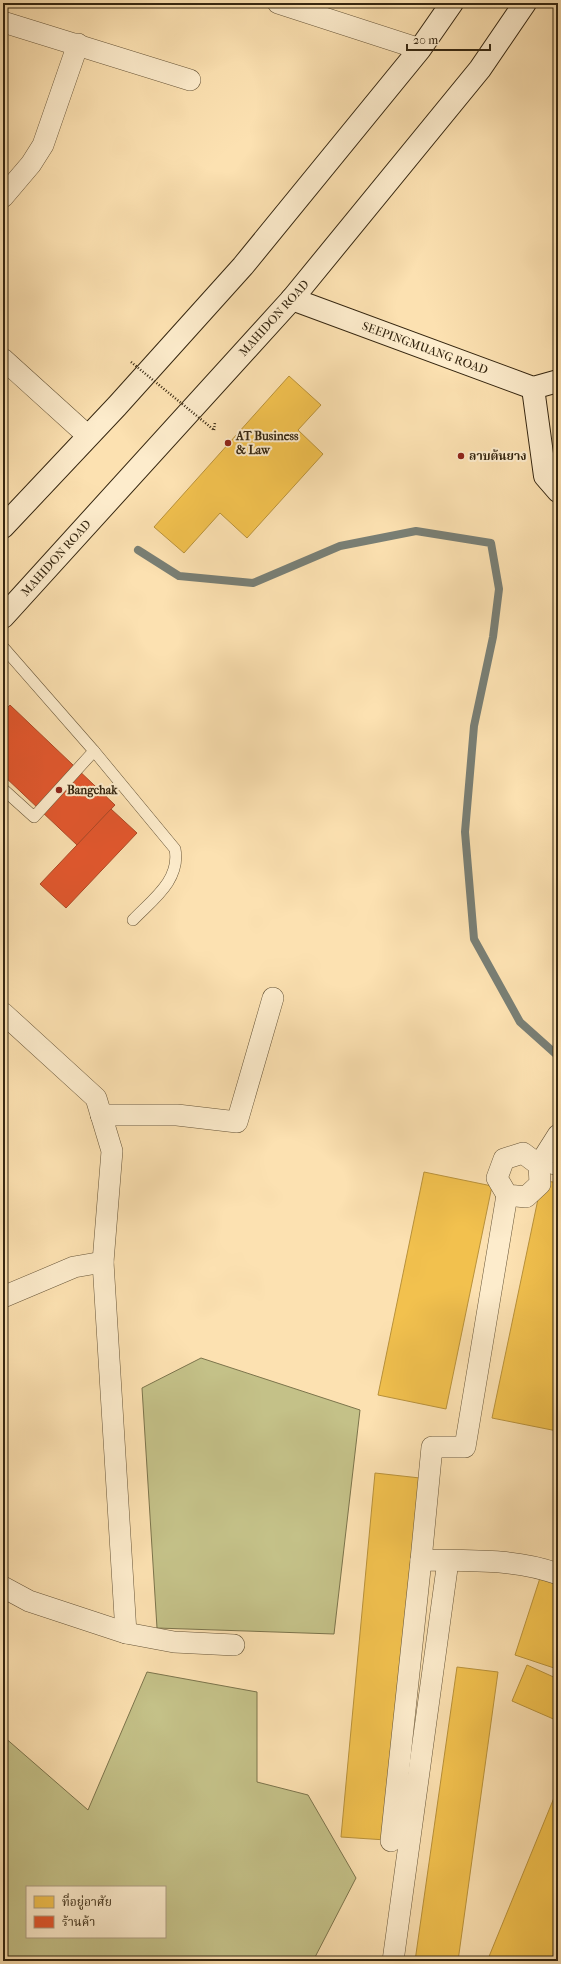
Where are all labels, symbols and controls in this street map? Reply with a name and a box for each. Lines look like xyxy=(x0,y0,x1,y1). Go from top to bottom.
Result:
scale bar xyxy=(407,26,490,52)
text: 20 m xyxy=(413,33,438,47)
street label: MAHIDON ROAD xyxy=(236,277,312,359)
street label: SEEPINGMUANG ROAD xyxy=(360,319,490,377)
place label: AT Business & Law xyxy=(235,429,299,457)
marker: AT Business & Law xyxy=(223,438,233,448)
place label: ลาบต้นยาง xyxy=(469,449,527,463)
marker: ลาบต้นยาง xyxy=(456,451,466,461)
street label: MAHIDON ROAD xyxy=(18,517,94,599)
place label: Bangchak xyxy=(67,783,118,798)
marker: Bangchak xyxy=(54,785,64,795)
legend xyxy=(26,1886,166,1938)
text: ที่อยู่อาศัย xyxy=(62,1893,112,1910)
text: ร้านค้า xyxy=(62,1915,95,1929)

